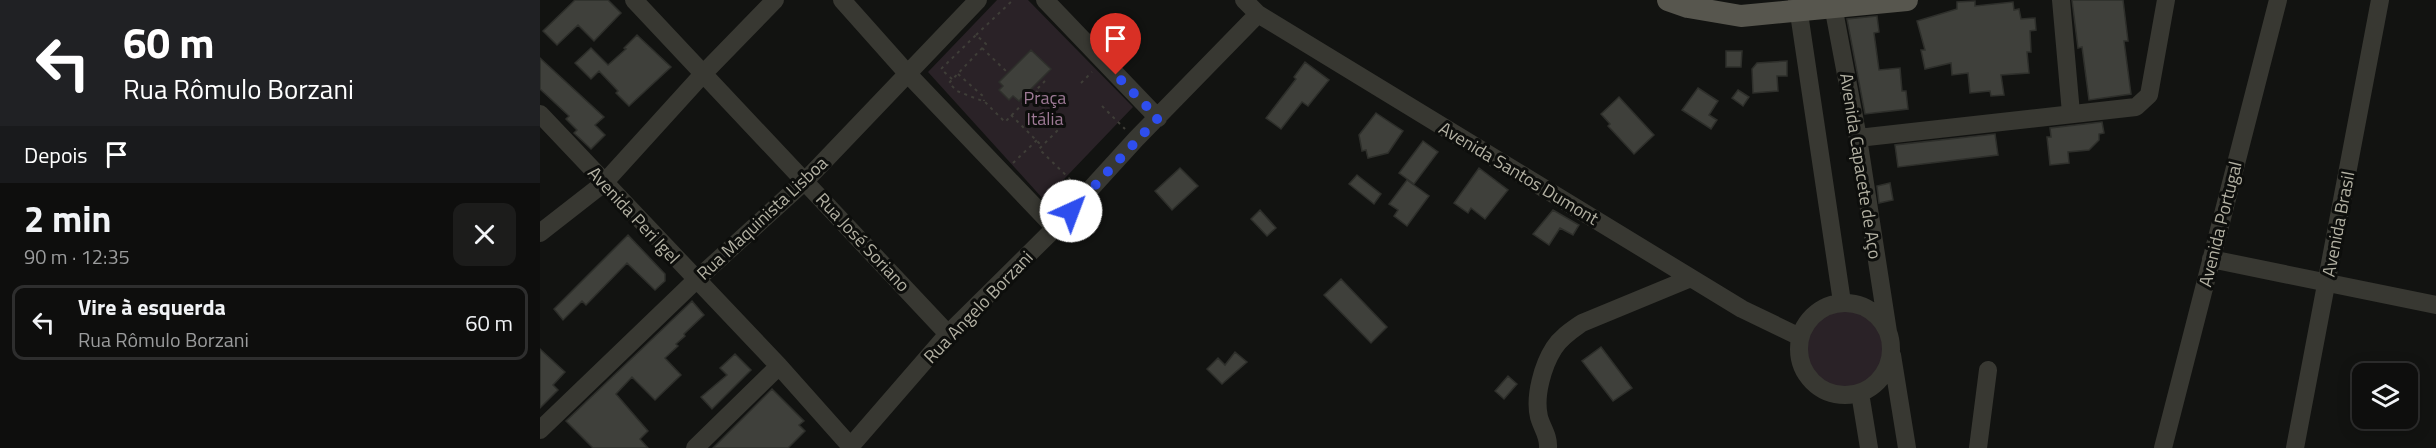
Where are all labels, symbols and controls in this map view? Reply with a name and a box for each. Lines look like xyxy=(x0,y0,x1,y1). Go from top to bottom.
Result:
text: 60 m xyxy=(123,10,215,74)
pin xyxy=(1090,13,1141,75)
icon: arrive xyxy=(1099,22,1132,55)
icon: left xyxy=(24,24,102,102)
text: Rua Rômulo Borzani xyxy=(123,68,354,109)
street label: Avenida Capacete de Aço xyxy=(1833,71,1889,261)
park label: Praça Itália xyxy=(1024,84,1066,132)
street label: Avenida Santos Dumont xyxy=(1434,114,1605,232)
text: Depois xyxy=(24,138,88,172)
icon: arrive xyxy=(100,138,133,171)
street label: Rua Maquinista Lisboa xyxy=(690,150,834,286)
street label: Avenida Portugal xyxy=(2191,158,2249,290)
street label: Avenida Peri Igel xyxy=(582,160,686,270)
street label: Avenida Brasil xyxy=(2315,169,2361,279)
position arrow xyxy=(1039,179,1103,243)
street label: Rua José Soriano xyxy=(810,186,916,298)
text: 2 min xyxy=(24,191,111,246)
button: close xyxy=(453,203,516,266)
text: 90 m · 12:35 xyxy=(24,241,130,272)
street label: Rua Angelo Borzani xyxy=(917,245,1039,369)
text: Vire à esquerda xyxy=(78,290,226,324)
icon: left xyxy=(27,306,60,339)
text: 60 m xyxy=(465,306,513,340)
text: Rua Rômulo Borzani xyxy=(78,324,249,355)
map controls xyxy=(2352,363,2418,429)
button: layers xyxy=(2352,363,2418,429)

